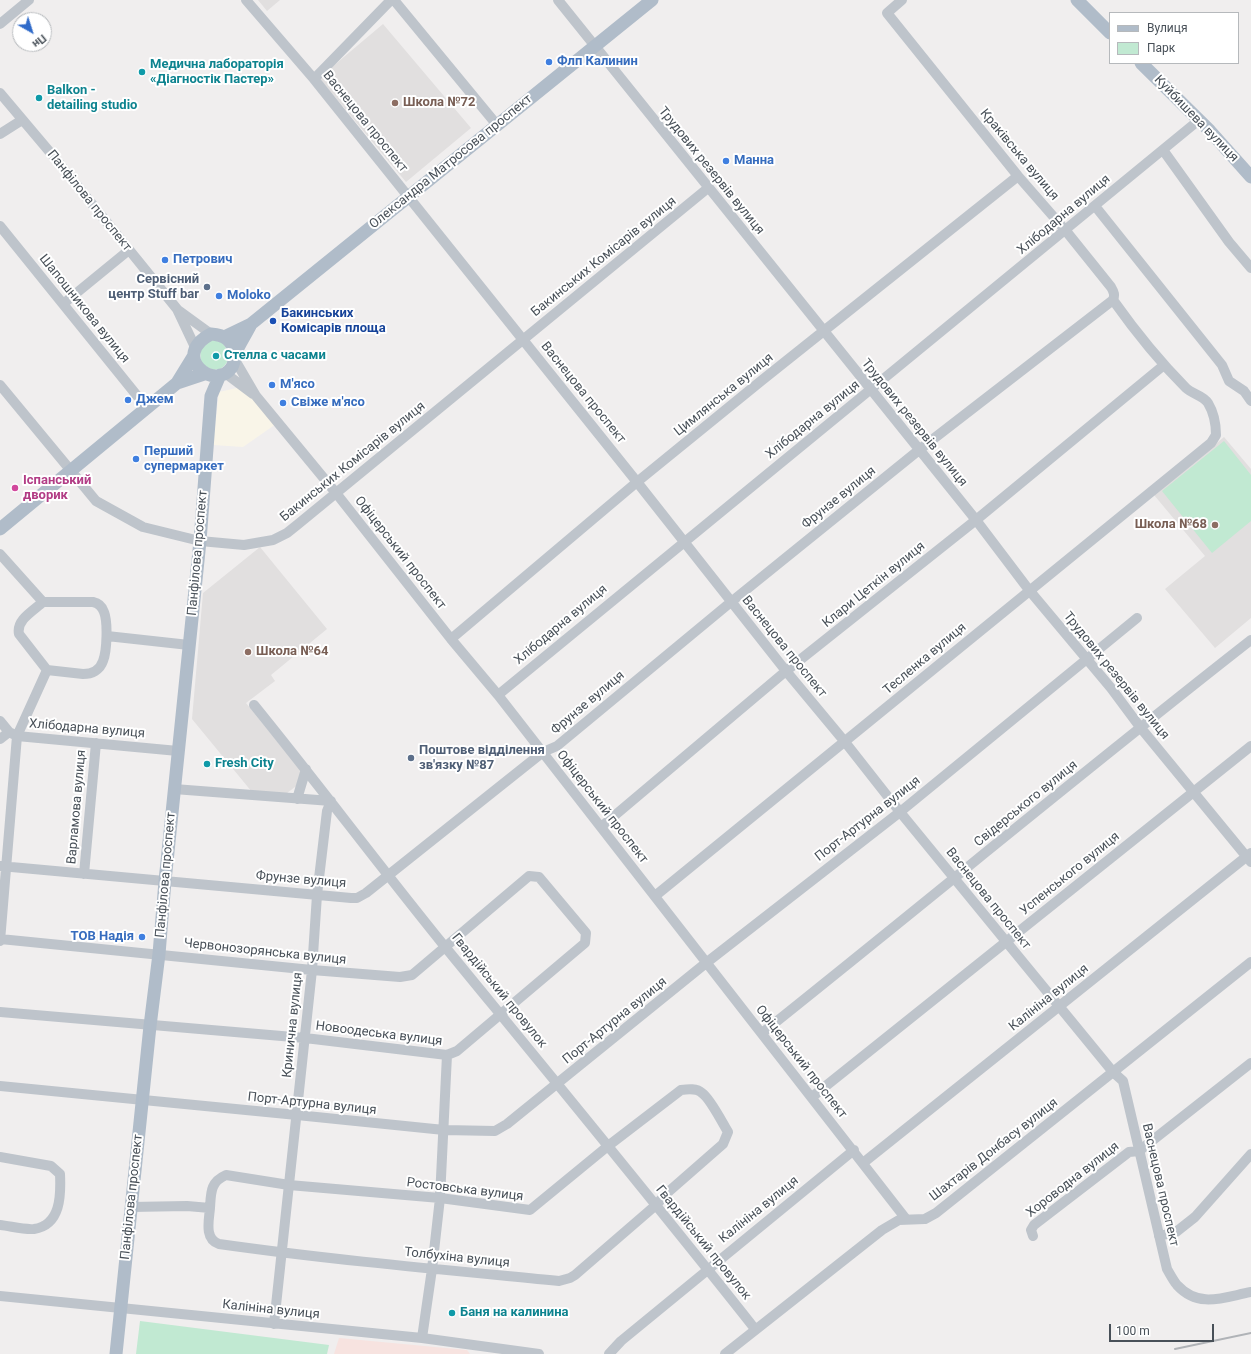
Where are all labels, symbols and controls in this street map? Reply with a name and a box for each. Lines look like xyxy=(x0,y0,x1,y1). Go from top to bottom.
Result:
north arrow xyxy=(12,12,52,52)
legend xyxy=(1109,12,1239,64)
text: Вулиця xyxy=(1147,21,1188,35)
text: Пн xyxy=(30,31,49,50)
text: Парк xyxy=(1147,41,1175,55)
place label: Флп Калинин xyxy=(557,54,638,70)
place label: Медична лабораторія «Діагностік Пастер» xyxy=(150,57,284,88)
marker: Флп Калинин xyxy=(544,57,554,67)
marker: Медична лабораторія «Діагностік Пастер» xyxy=(137,67,147,77)
street label: Васнецова проспект xyxy=(319,68,411,176)
street label: Куйбишева вулиця xyxy=(1151,72,1241,166)
place label: Balkon - detailing studio xyxy=(47,83,137,114)
street label: Олександра Матросова проспект xyxy=(366,91,536,233)
marker: Balkon - detailing studio xyxy=(34,93,44,103)
place label: Школа №72 xyxy=(403,95,475,111)
marker: Школа №72 xyxy=(390,98,400,108)
street label: Трудових резервів вулиця xyxy=(655,104,767,238)
street label: Краківська вулиця xyxy=(976,106,1062,204)
street label: Панфілова проспект xyxy=(43,147,135,255)
place label: Манна xyxy=(734,153,774,169)
marker: Манна xyxy=(721,156,731,166)
street label: Хлібодарна вулиця xyxy=(1014,172,1114,258)
street label: Бакинських Комісарів вулиця xyxy=(528,194,680,320)
street label: Шапошникова вулиця xyxy=(35,252,133,366)
place label: Петрович xyxy=(173,252,232,268)
marker: Петрович xyxy=(160,255,170,265)
place label: Сервісний центр Stuff bar xyxy=(108,272,199,303)
marker: Сервісний центр Stuff bar xyxy=(202,282,212,292)
place label: Moloko xyxy=(227,288,271,304)
marker: Moloko xyxy=(214,291,224,301)
place label: Бакинських Комісарів площа xyxy=(281,306,386,337)
marker: Бакинських Комісарів площа xyxy=(268,316,278,326)
street label: Васнецова проспект xyxy=(537,339,629,447)
place label: Стелла с часами xyxy=(224,348,326,364)
street label: Цимлянська вулиця xyxy=(671,350,777,440)
marker: Стелла с часами xyxy=(211,351,221,361)
street label: Трудових резервів вулиця xyxy=(858,356,970,490)
place label: М'ясо xyxy=(280,377,315,393)
street label: Хлібодарна вулиця xyxy=(763,377,863,463)
marker: М'ясо xyxy=(267,380,277,390)
place label: Джем xyxy=(136,392,174,408)
marker: Джем xyxy=(123,395,133,405)
place label: Свіже м'ясо xyxy=(291,395,365,411)
marker: Свіже м'ясо xyxy=(278,398,288,408)
street label: Бакинських Комісарів вулиця xyxy=(277,399,429,525)
place label: Перший супермаркет xyxy=(144,444,224,475)
marker: Перший супермаркет xyxy=(131,454,141,464)
street label: Фрунзе вулиця xyxy=(799,463,879,533)
place label: Іспанський дворик xyxy=(23,473,91,504)
marker: Іспанський дворик xyxy=(10,483,20,493)
street label: Панфілова проспект xyxy=(185,490,211,616)
street label: Офіцерський проспект xyxy=(351,493,449,613)
place label: Школа №68 xyxy=(1135,517,1207,533)
marker: Школа №68 xyxy=(1210,520,1220,530)
street label: Клари Цеткін вулиця xyxy=(819,539,929,631)
street label: Хлібодарна вулиця xyxy=(511,582,611,668)
street label: Васнецова проспект xyxy=(738,593,830,701)
street label: Трудових резервів вулиця xyxy=(1060,609,1172,743)
street label: Тесленка вулиця xyxy=(880,620,970,698)
place label: Школа №64 xyxy=(256,644,328,660)
marker: Школа №64 xyxy=(243,647,253,657)
street label: Фрунзе вулиця xyxy=(548,668,628,738)
street label: Хлібодарна вулиця xyxy=(28,716,146,742)
place label: Поштове відділення зв'язку №87 xyxy=(419,743,545,774)
street label: Офіцерський проспект xyxy=(553,747,651,867)
street label: Варламова вулиця xyxy=(64,749,90,865)
marker: Поштове відділення зв'язку №87 xyxy=(406,753,416,763)
place label: Fresh City xyxy=(215,756,274,772)
street label: Свідерського вулиця xyxy=(971,758,1081,850)
marker: Fresh City xyxy=(202,759,212,769)
street label: Порт-Артурна вулиця xyxy=(812,773,924,865)
street label: Панфілова проспект xyxy=(153,812,179,938)
street label: Успенського вулиця xyxy=(1017,829,1123,919)
street label: Васнецова проспект xyxy=(942,845,1034,953)
street label: Фрунзе вулиця xyxy=(255,868,347,892)
place label: ТОВ Надія xyxy=(71,929,134,945)
street label: Гвардійський провулок xyxy=(448,931,550,1051)
marker: ТОВ Надія xyxy=(137,932,147,942)
street label: Червонозорянська вулиця xyxy=(183,936,347,968)
street label: Калініна вулиця xyxy=(1006,961,1092,1035)
street label: Кринична вулиця xyxy=(280,971,306,1079)
street label: Порт-Артурна вулиця xyxy=(560,974,670,1068)
street label: Офіцерський проспект xyxy=(752,1002,850,1122)
street label: Новоодеська вулиця xyxy=(315,1018,443,1050)
street label: Порт-Артурна вулиця xyxy=(247,1089,377,1119)
street label: Шахтарів Донбасу вулиця xyxy=(927,1095,1061,1205)
street label: Васнецова проспект xyxy=(1138,1122,1182,1248)
street label: Панфілова проспект xyxy=(118,1134,146,1260)
street label: Хороводна вулиця xyxy=(1024,1139,1122,1221)
street label: Калініна вулиця xyxy=(716,1173,802,1247)
street label: Ростовська вулиця xyxy=(406,1175,524,1205)
street label: Гвардійський провулок xyxy=(652,1183,754,1303)
street label: Толбухіна вулиця xyxy=(404,1245,510,1271)
street label: Калініна вулиця xyxy=(222,1297,320,1323)
place label: Баня на калинина xyxy=(460,1305,569,1321)
marker: Баня на калинина xyxy=(447,1308,457,1318)
scale bar xyxy=(1111,1316,1216,1342)
text: 100 m xyxy=(1116,1324,1150,1338)

